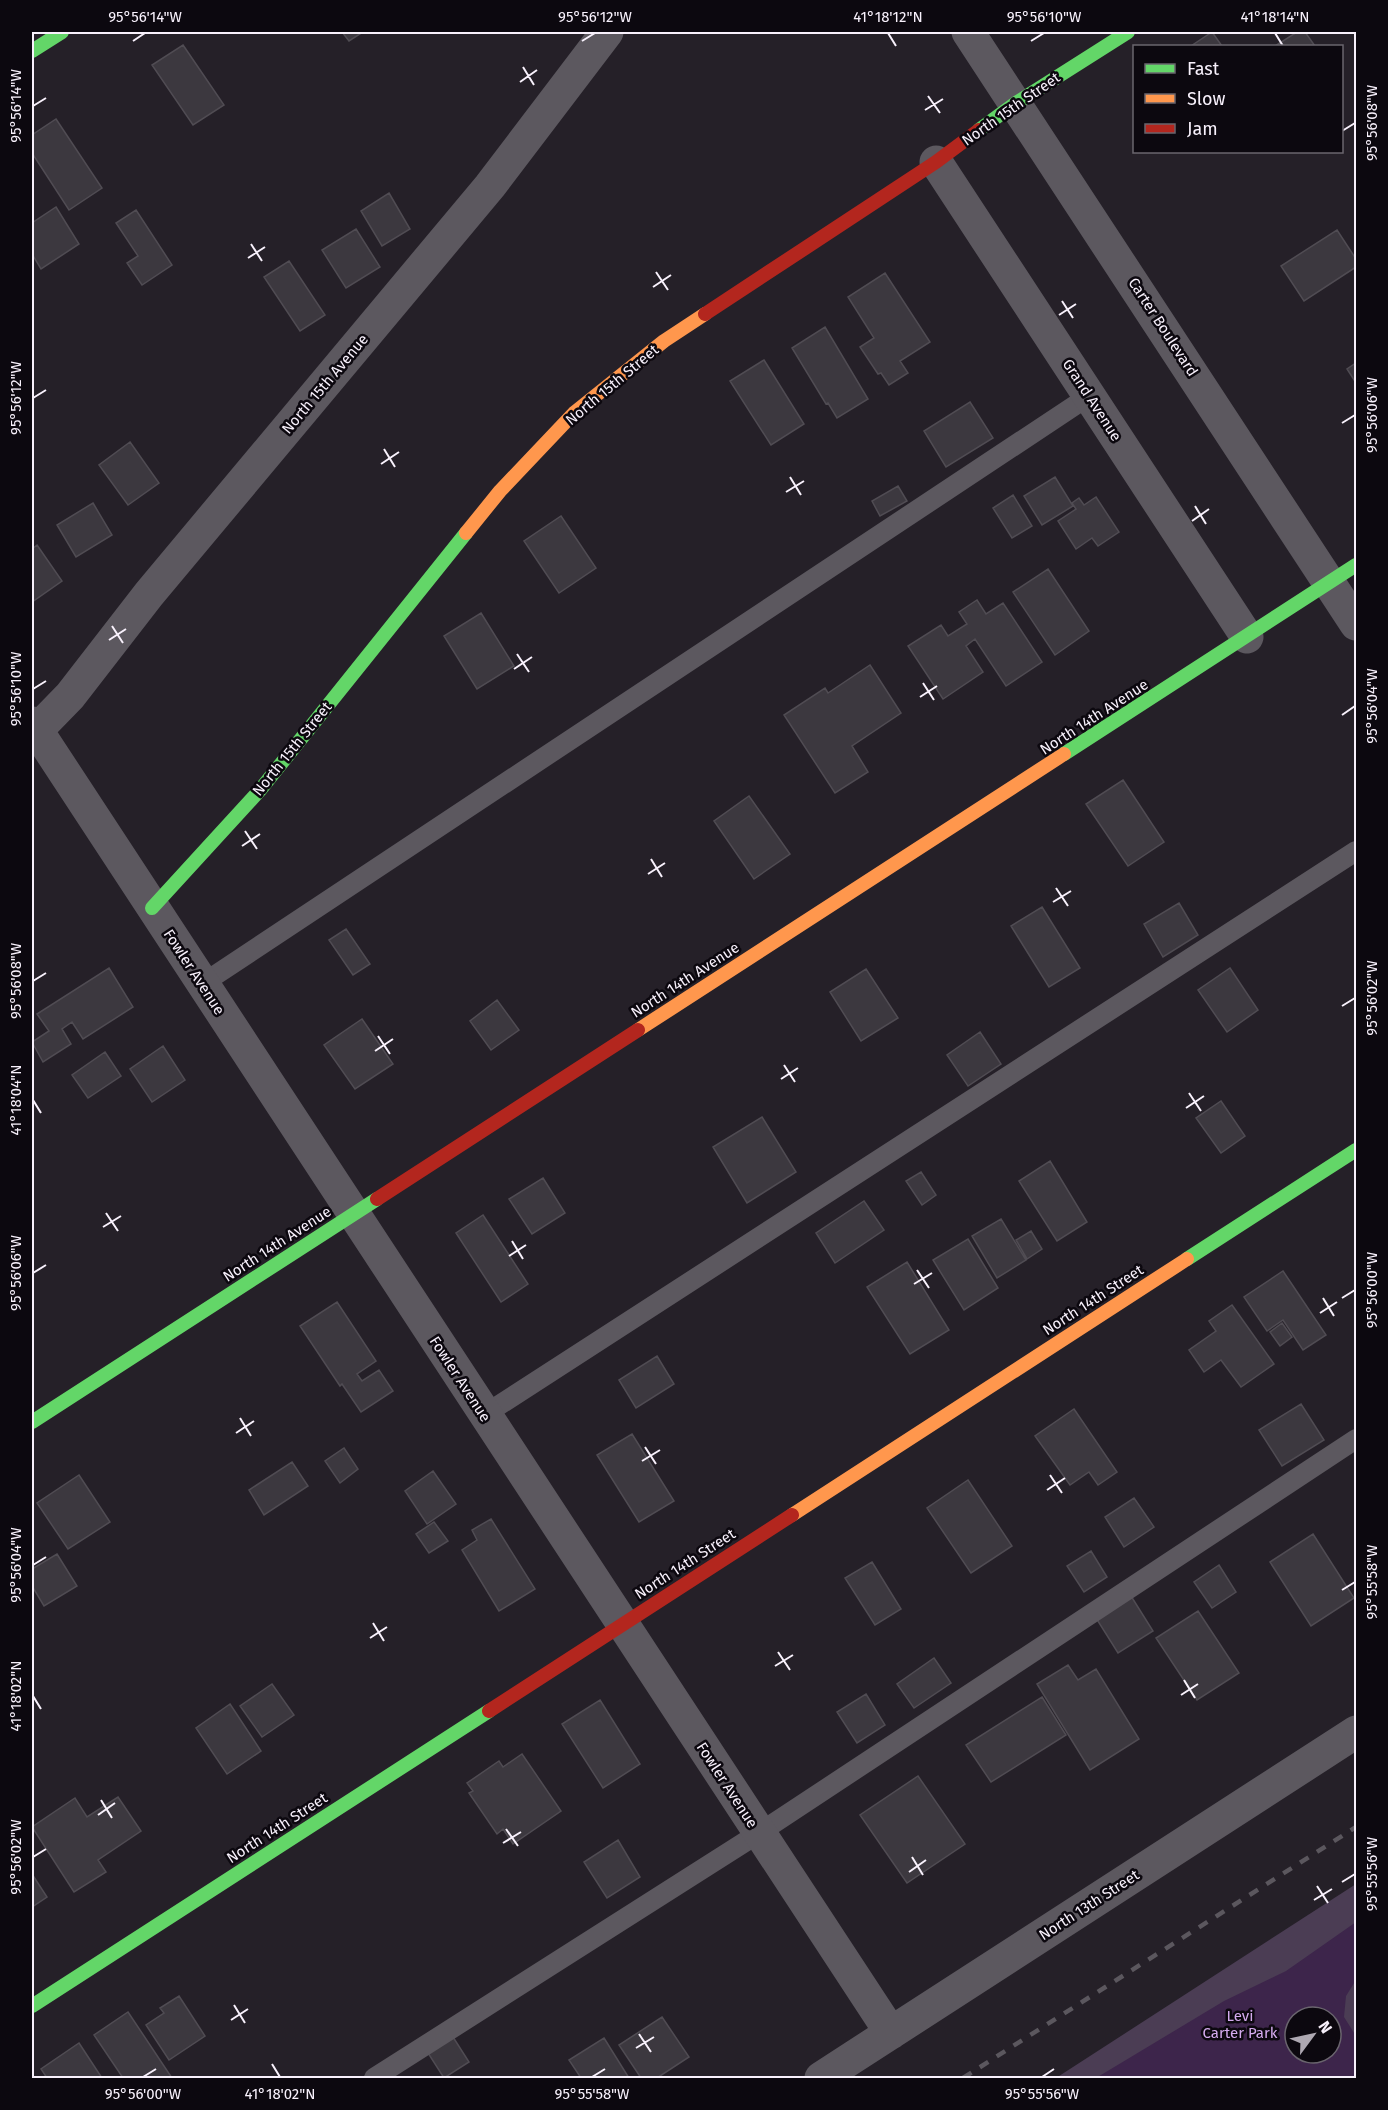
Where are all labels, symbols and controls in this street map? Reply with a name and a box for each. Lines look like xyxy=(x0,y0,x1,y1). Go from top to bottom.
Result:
text: 95°56'14"W xyxy=(108,8,182,26)
text: 95°56'12"W xyxy=(558,8,633,26)
text: 41°18'12"N xyxy=(853,8,923,26)
text: 95°56'10"W xyxy=(1007,8,1082,26)
text: 41°18'14"N xyxy=(1240,8,1310,26)
legend xyxy=(1133,45,1343,153)
text: Fast xyxy=(1187,58,1220,80)
street label: North 15th Street xyxy=(958,68,1064,150)
text: 95°56'14"W xyxy=(7,69,25,143)
text: 95°56'08"W xyxy=(1363,84,1381,161)
text: Slow xyxy=(1187,88,1226,110)
text: Jam xyxy=(1187,118,1218,140)
street label: Carter Boulevard xyxy=(1124,274,1202,380)
street label: North 15th Avenue xyxy=(278,330,372,438)
street label: North 15th Street xyxy=(562,341,663,429)
street label: Grand Avenue xyxy=(1059,356,1125,444)
text: 95°56'12"W xyxy=(7,360,25,435)
text: 95°56'06"W xyxy=(1363,376,1381,453)
text: 95°56'10"W xyxy=(7,651,25,726)
text: 95°56'04"W xyxy=(1363,668,1381,744)
street label: North 14th Avenue xyxy=(1037,675,1151,759)
street label: North 15th Street xyxy=(249,698,336,800)
street label: Fowler Avenue xyxy=(160,926,228,1018)
street label: North 14th Avenue xyxy=(628,938,742,1022)
text: 95°56'08"W xyxy=(7,942,25,1019)
text: 95°56'02"W xyxy=(1363,960,1381,1036)
text: 41°18'04"N xyxy=(7,1065,25,1135)
street label: North 14th Avenue xyxy=(220,1202,334,1286)
text: 95°56'06"W xyxy=(7,1234,25,1311)
text: 95°56'00"W xyxy=(1363,1251,1381,1328)
street label: North 14th Street xyxy=(1039,1260,1147,1339)
street label: Fowler Avenue xyxy=(426,1333,494,1425)
street label: North 14th Street xyxy=(631,1524,739,1603)
text: 95°56'04"W xyxy=(7,1527,25,1603)
text: 95°55'58"W xyxy=(1363,1544,1381,1619)
text: 41°18'02"N xyxy=(7,1661,25,1731)
street label: Fowler Avenue xyxy=(693,1739,761,1831)
street label: North 14th Street xyxy=(223,1788,331,1867)
text: 95°56'02"W xyxy=(7,1819,25,1895)
text: 95°55'56"W xyxy=(1363,1836,1381,1911)
street label: North 13th Street xyxy=(1036,1866,1143,1944)
north arrow xyxy=(1283,2005,1343,2065)
park label: Levi Carter Park xyxy=(1203,2007,1278,2042)
text: N xyxy=(1314,2017,1336,2037)
text: 95°56'00"W xyxy=(105,2085,182,2103)
text: 41°18'02"N xyxy=(245,2085,315,2103)
text: 95°55'58"W xyxy=(555,2085,630,2103)
text: 95°55'56"W xyxy=(1005,2085,1080,2103)

